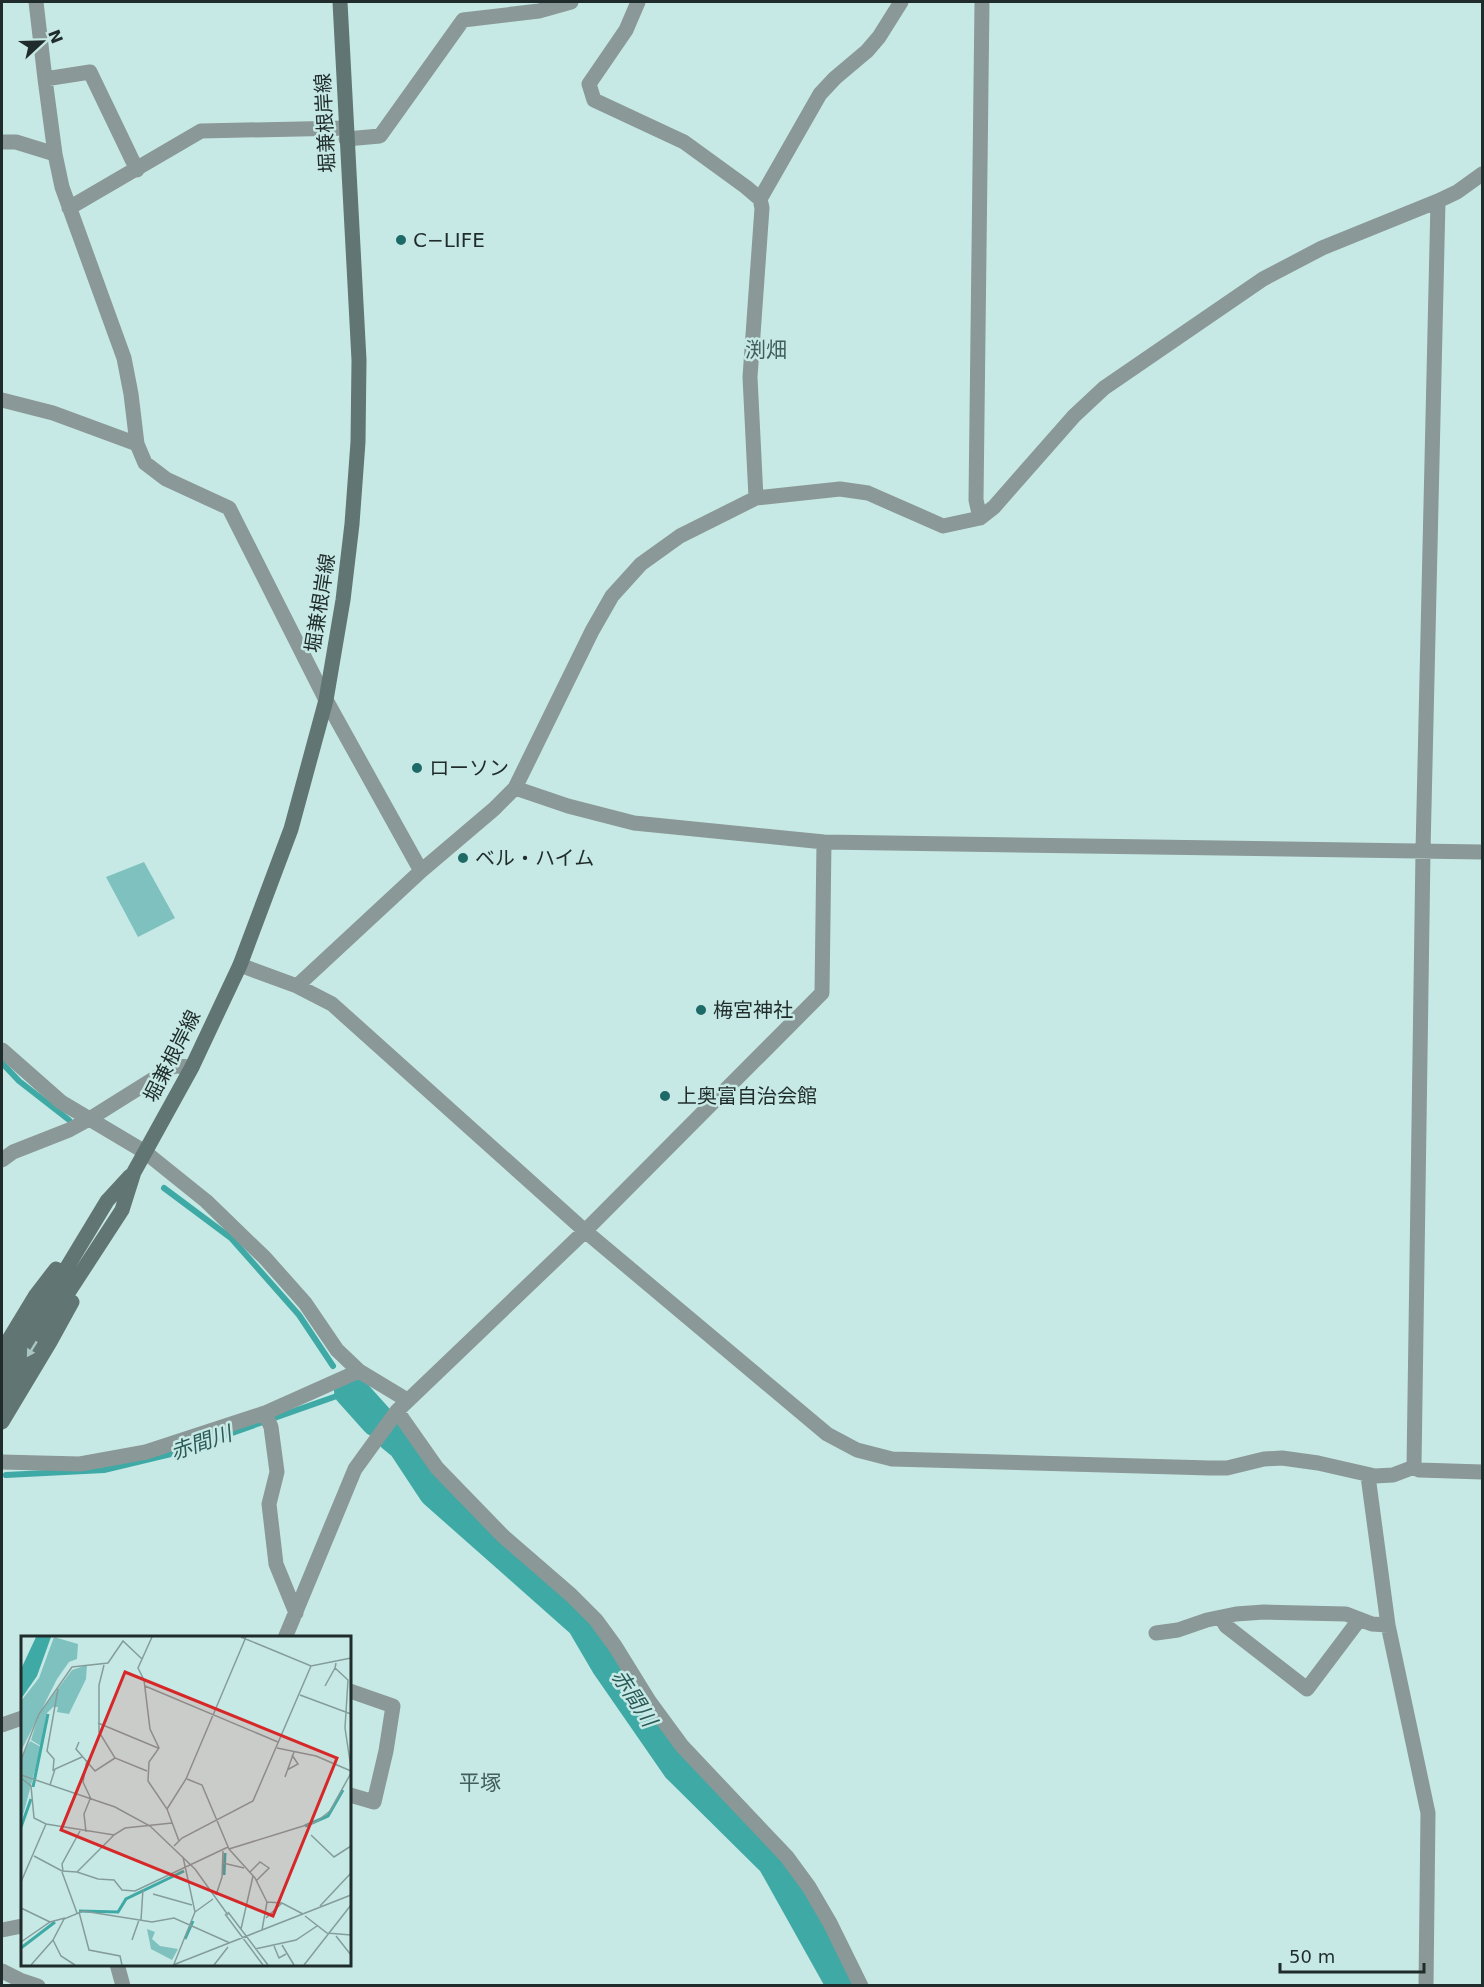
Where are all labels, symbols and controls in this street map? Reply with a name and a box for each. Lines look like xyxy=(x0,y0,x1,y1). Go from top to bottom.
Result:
north arrow xyxy=(12,12,72,72)
text: N xyxy=(44,27,67,46)
street label: 堀兼根岸線 xyxy=(310,72,340,174)
place label: C−LIFE xyxy=(413,228,485,252)
marker: C−LIFE xyxy=(394,233,408,247)
district label: 渕畑 xyxy=(745,338,787,362)
street label: 堀兼根岸線 xyxy=(300,552,340,654)
place label: ローソン xyxy=(429,756,509,780)
marker: ローソン xyxy=(410,761,424,775)
place label: ベル・ハイム xyxy=(475,846,594,870)
marker: ベル・ハイム xyxy=(456,851,470,865)
place label: 梅宮神社 xyxy=(713,998,793,1022)
marker: 梅宮神社 xyxy=(694,1003,708,1017)
street label: 堀兼根岸線 xyxy=(139,1006,205,1106)
place label: 上奥富自治会館 xyxy=(677,1084,817,1108)
marker: 上奥富自治会館 xyxy=(658,1089,672,1103)
one-way arrow xyxy=(26,1341,37,1357)
water label: 赤間川 xyxy=(167,1421,237,1465)
inset map xyxy=(21,1636,351,1966)
water label: 赤間川 xyxy=(607,1665,662,1733)
district label: 平塚 xyxy=(459,1771,501,1795)
scale bar xyxy=(1280,1936,1424,1974)
text: 50 m xyxy=(1289,1946,1335,1967)

